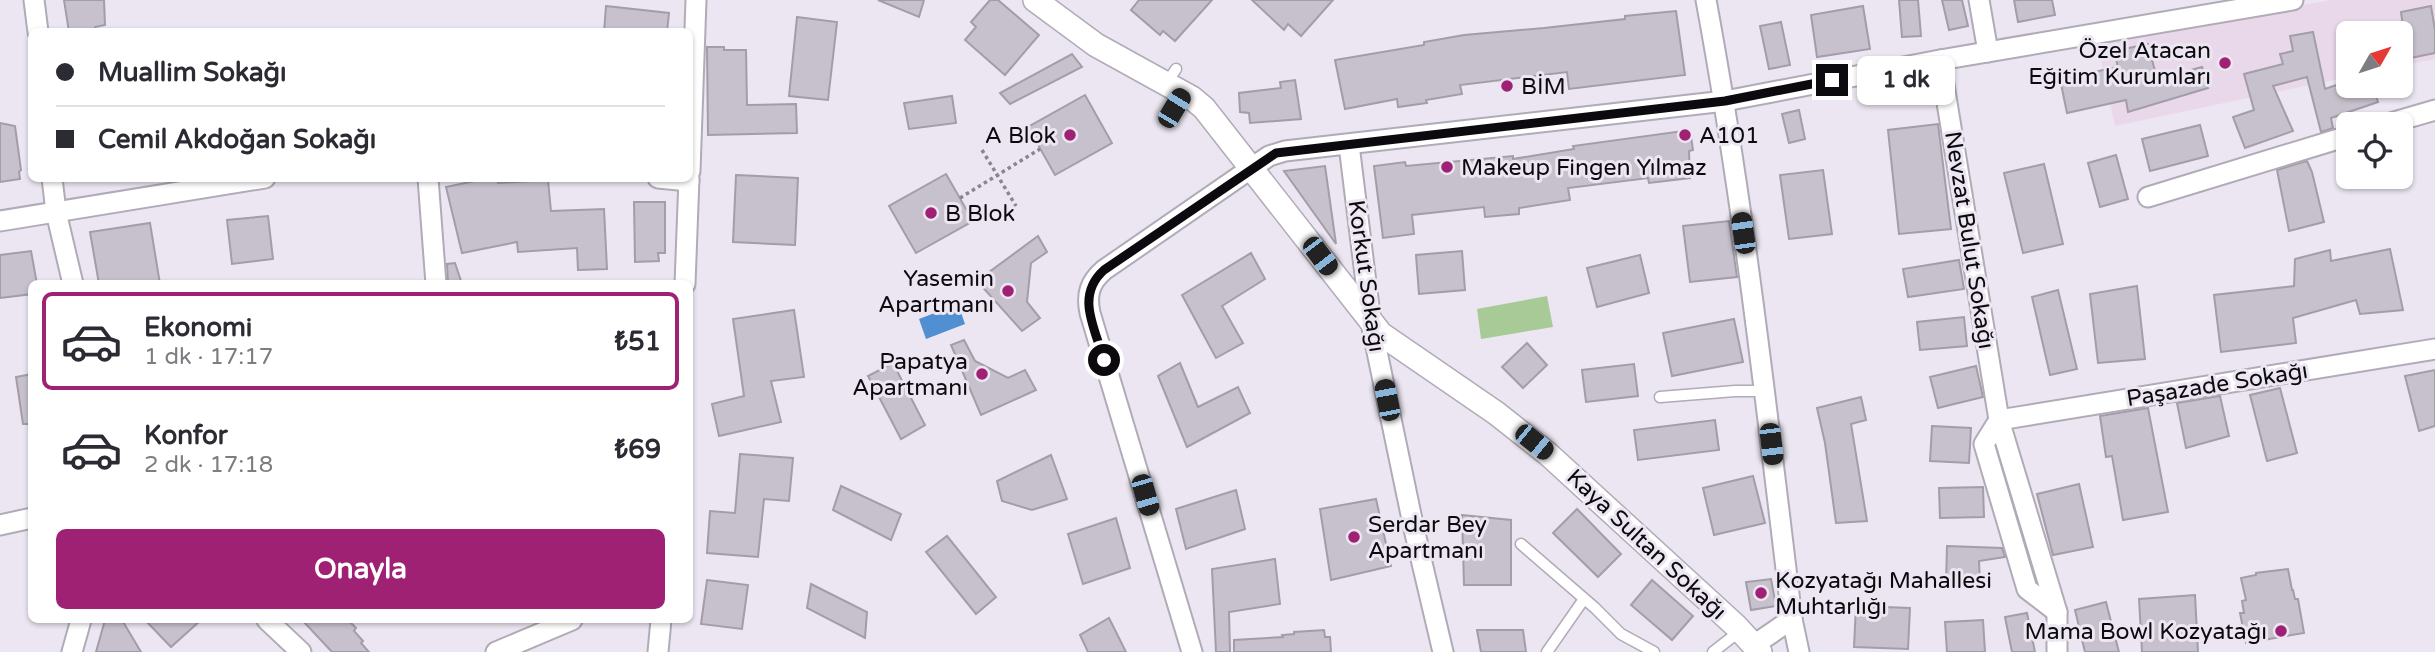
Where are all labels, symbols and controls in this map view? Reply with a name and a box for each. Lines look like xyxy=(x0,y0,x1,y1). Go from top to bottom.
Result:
north arrow xyxy=(2336,21,2413,98)
map controls xyxy=(2336,21,2413,189)
place label: Özel Atacan Eğitim Kurumları xyxy=(2028,37,2211,91)
marker: Özel Atacan Eğitim Kurumları xyxy=(2217,55,2233,71)
callout: 1 dk xyxy=(1856,56,1954,104)
text: Muallim Sokağı xyxy=(98,57,287,88)
route end xyxy=(1816,64,1848,96)
text: 1 dk xyxy=(1882,66,1930,94)
place label: BİM xyxy=(1521,73,1566,101)
marker: BİM xyxy=(1499,78,1515,94)
car xyxy=(1155,85,1194,131)
button: locate xyxy=(2336,112,2413,189)
place label: A Blok xyxy=(985,122,1056,150)
place label: A101 xyxy=(1699,122,1760,150)
text: Cemil Akdoğan Sokağı xyxy=(98,124,376,155)
marker: A Blok xyxy=(1062,127,1078,143)
marker: A101 xyxy=(1677,127,1693,143)
street label: Nevzat Bulut Sokağı xyxy=(1938,129,2000,351)
place label: Makeup Fingen Yılmaz xyxy=(1461,154,1707,182)
marker: Makeup Fingen Yılmaz xyxy=(1439,159,1455,175)
street label: Korkut Sokağı xyxy=(1341,198,1391,354)
place label: B Blok xyxy=(945,200,1015,228)
marker: B Blok xyxy=(923,205,939,221)
car xyxy=(1730,211,1757,255)
car xyxy=(1299,233,1342,279)
place label: Yasemin Apartmanı xyxy=(878,265,994,319)
marker: Yasemin Apartmanı xyxy=(1000,283,1016,299)
icon: car xyxy=(60,310,123,373)
text: Ekonomi xyxy=(144,312,252,343)
text: ₺51 xyxy=(615,326,661,357)
text: 1 dk · 17:17 xyxy=(144,343,273,371)
route start xyxy=(1088,344,1120,376)
place label: Papatya Apartmanı xyxy=(852,348,968,402)
street label: Paşazade Sokağı xyxy=(2124,357,2310,413)
marker: Papatya Apartmanı xyxy=(974,366,990,382)
car xyxy=(1373,377,1402,423)
icon: car xyxy=(60,418,123,481)
text: Konfor xyxy=(144,420,228,451)
car xyxy=(1512,421,1557,463)
car xyxy=(1759,422,1784,466)
text: ₺69 xyxy=(615,434,661,465)
text: 2 dk · 17:18 xyxy=(144,451,273,479)
street label: Kaya Sultan Sokağı xyxy=(1561,463,1732,626)
car xyxy=(1130,472,1161,518)
place label: Serdar Bey Apartmanı xyxy=(1368,511,1487,565)
button: Onayla xyxy=(56,529,665,609)
marker: Serdar Bey Apartmanı xyxy=(1346,529,1362,545)
place label: Kozyatağı Mahallesi Muhtarlığı xyxy=(1775,567,1992,621)
marker: Kozyatağı Mahallesi Muhtarlığı xyxy=(1753,585,1769,601)
place label: Mama Bowl Kozyatağı xyxy=(2025,618,2267,646)
marker: Mama Bowl Kozyatağı xyxy=(2273,623,2289,639)

